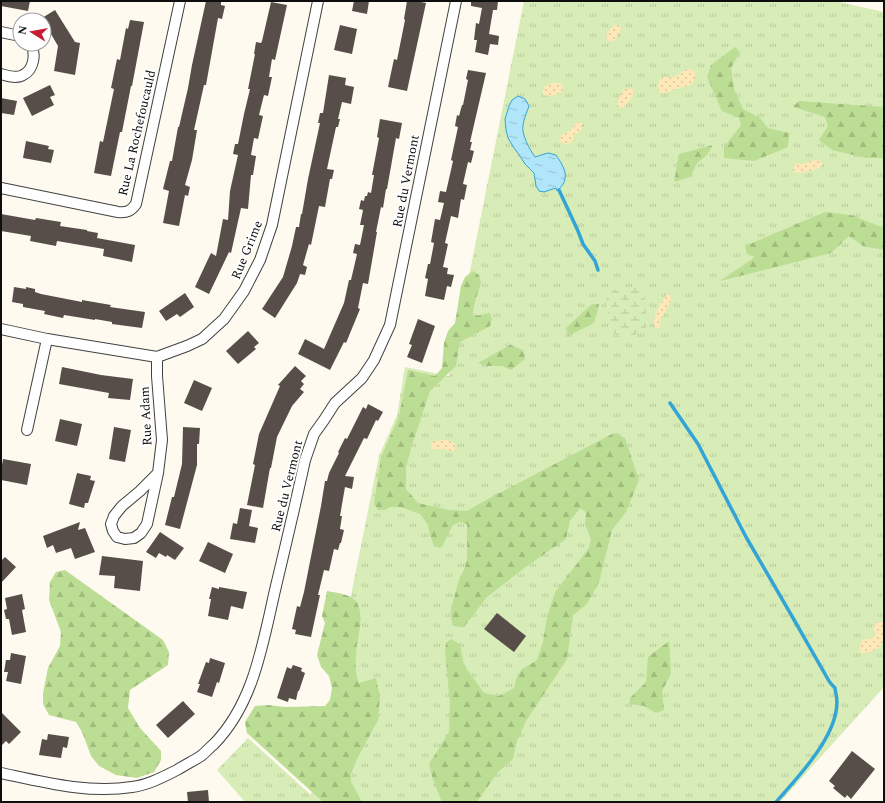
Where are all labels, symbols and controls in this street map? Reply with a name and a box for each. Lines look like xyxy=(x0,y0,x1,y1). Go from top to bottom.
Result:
north arrow xyxy=(12,12,52,52)
text: N xyxy=(13,24,32,36)
street label: Rue La Rochefoucauld xyxy=(113,68,161,198)
street label: Rue du Vermont xyxy=(387,133,425,229)
street label: Rue Grime xyxy=(226,217,268,283)
street label: Rue Adam xyxy=(134,386,158,446)
street label: Rue du Vermont xyxy=(266,438,308,534)

